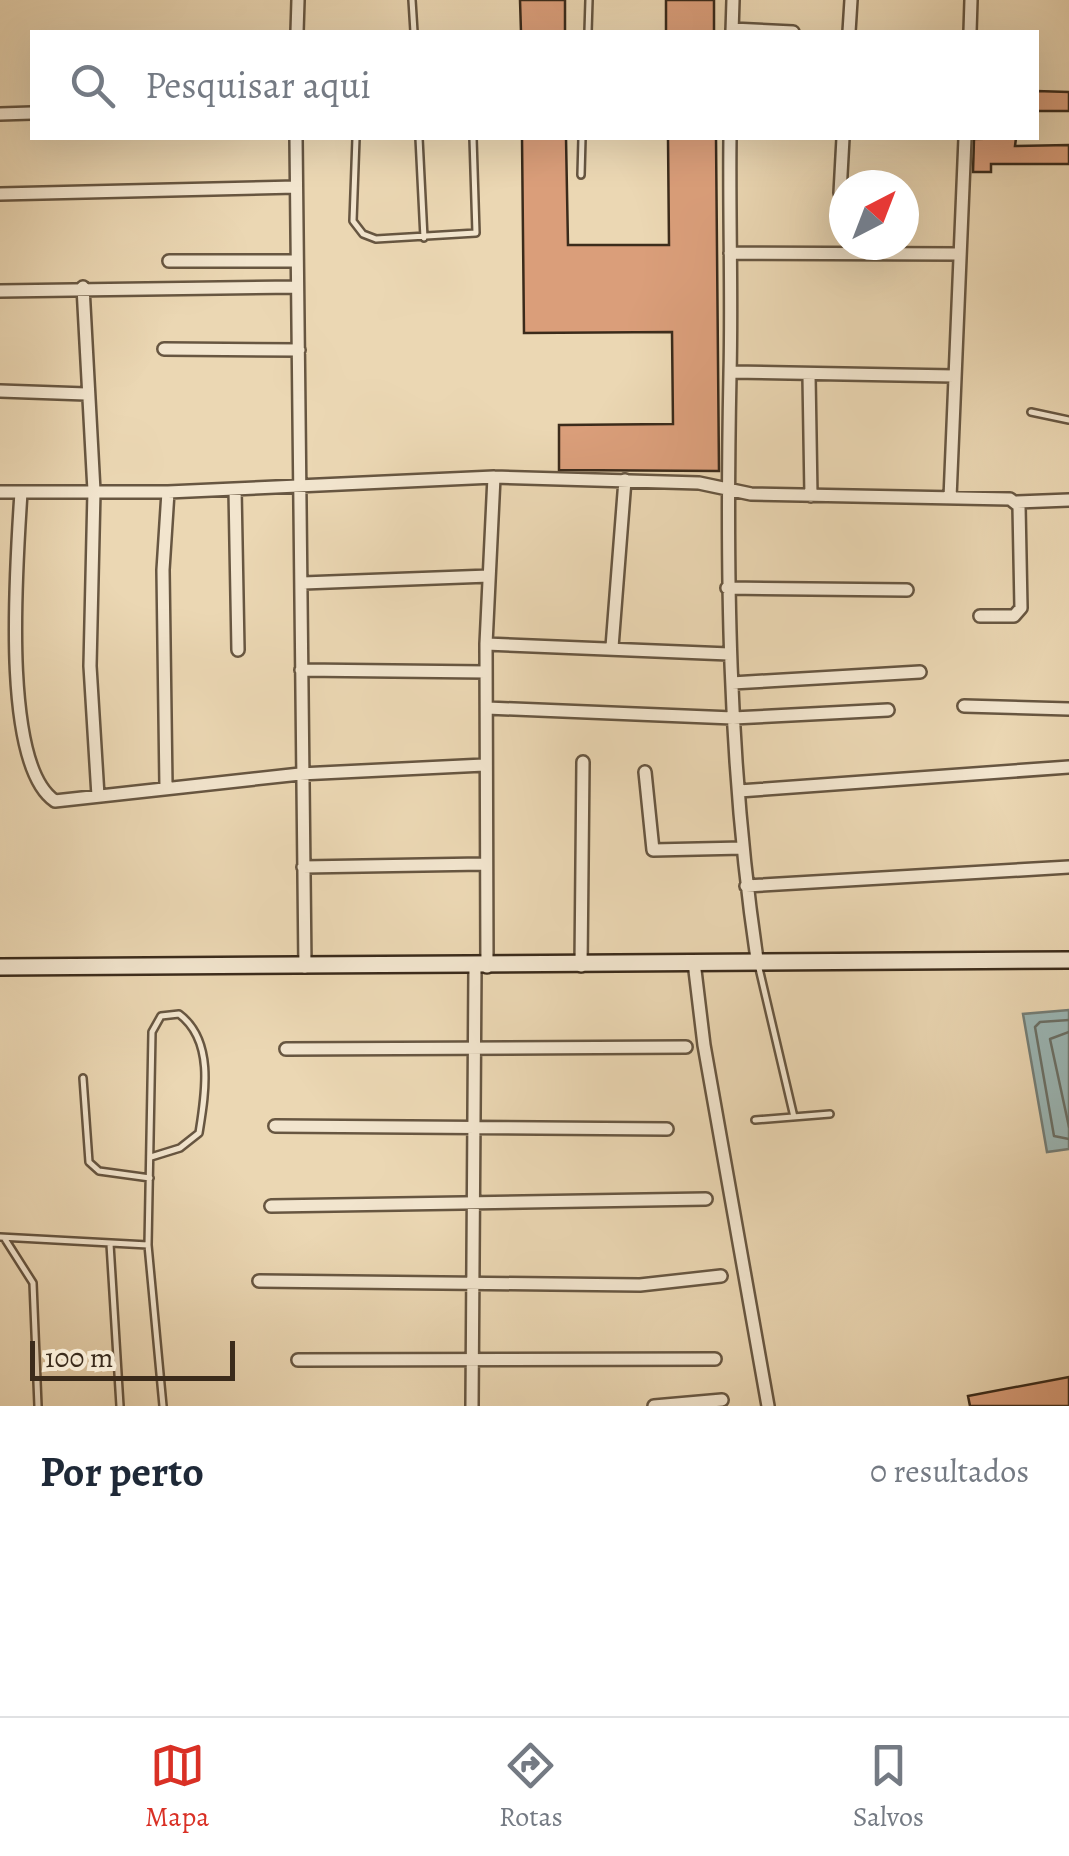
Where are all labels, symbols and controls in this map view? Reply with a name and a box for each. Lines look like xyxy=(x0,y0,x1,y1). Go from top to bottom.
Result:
search box xyxy=(30,30,1039,140)
icon: search xyxy=(65,58,120,113)
text: Pesquisar aqui xyxy=(145,59,371,111)
north arrow xyxy=(829,170,919,260)
scale bar xyxy=(30,1336,235,1380)
text: 100 m xyxy=(45,1339,113,1377)
text: Por perto xyxy=(40,1443,204,1500)
text: 0 resultados xyxy=(870,1449,1029,1493)
tab: Mapa xyxy=(145,1738,209,1836)
tab: Rotas xyxy=(499,1738,563,1836)
tab: Salvos xyxy=(853,1738,924,1836)

